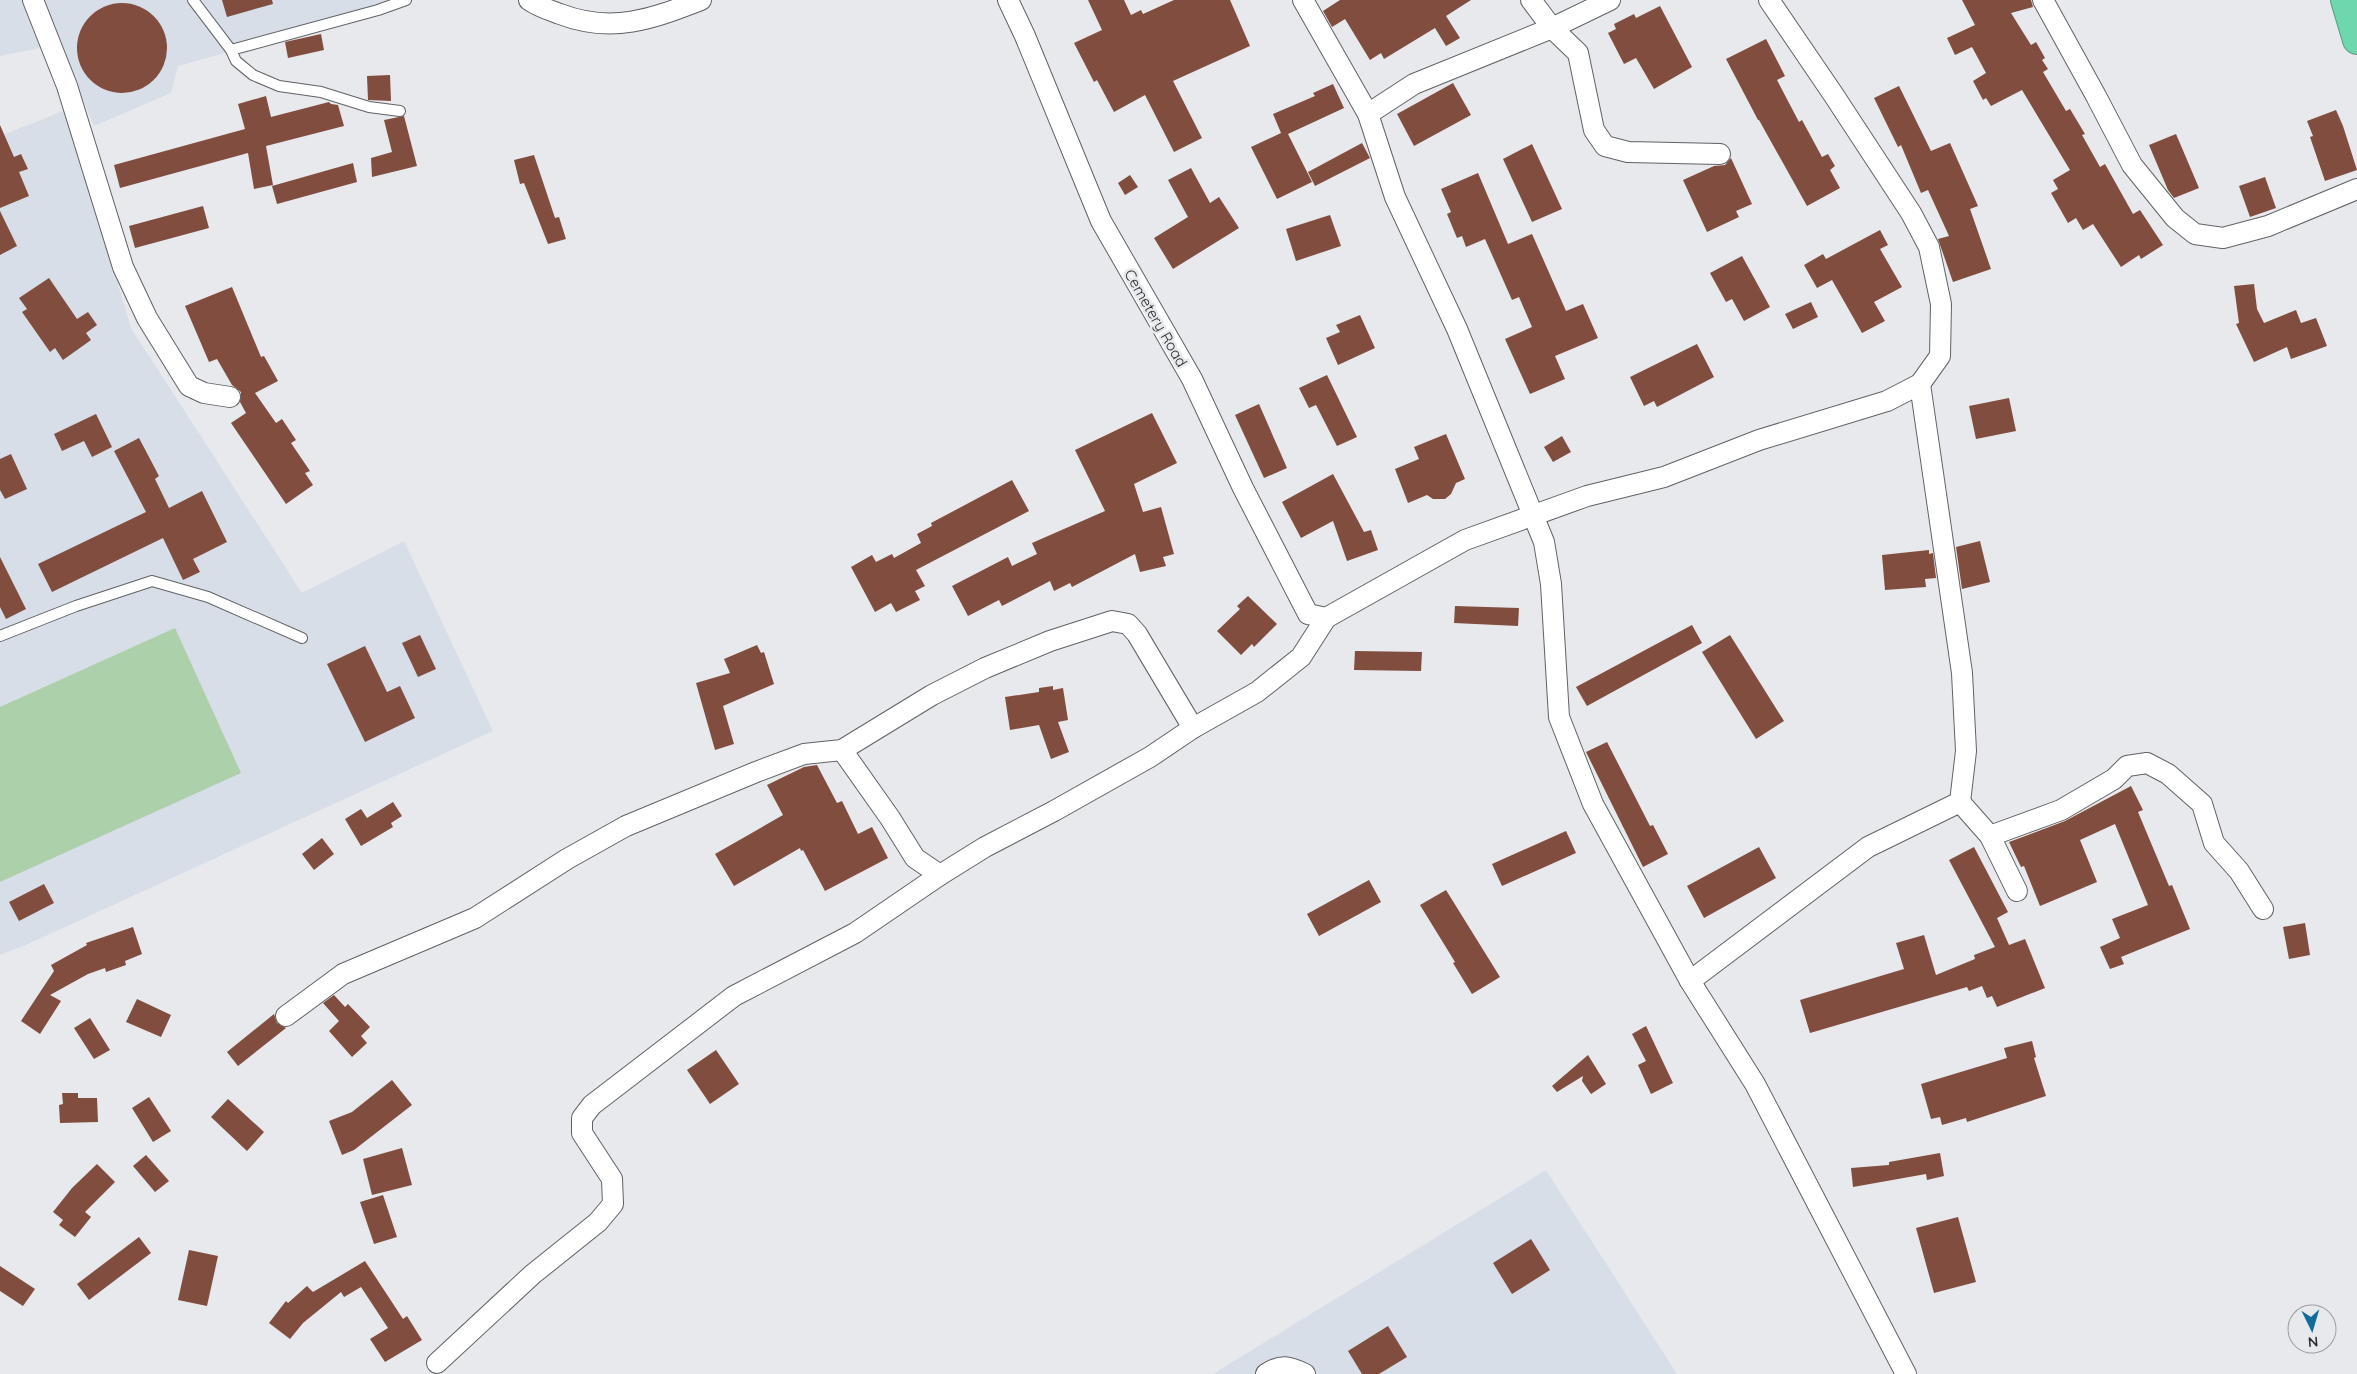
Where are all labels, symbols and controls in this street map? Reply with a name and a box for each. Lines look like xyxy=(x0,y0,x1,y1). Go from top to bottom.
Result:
street label: Cemetery Road xyxy=(1120,266,1192,370)
north arrow xyxy=(2287,1304,2337,1354)
text: N xyxy=(2307,1333,2319,1351)

